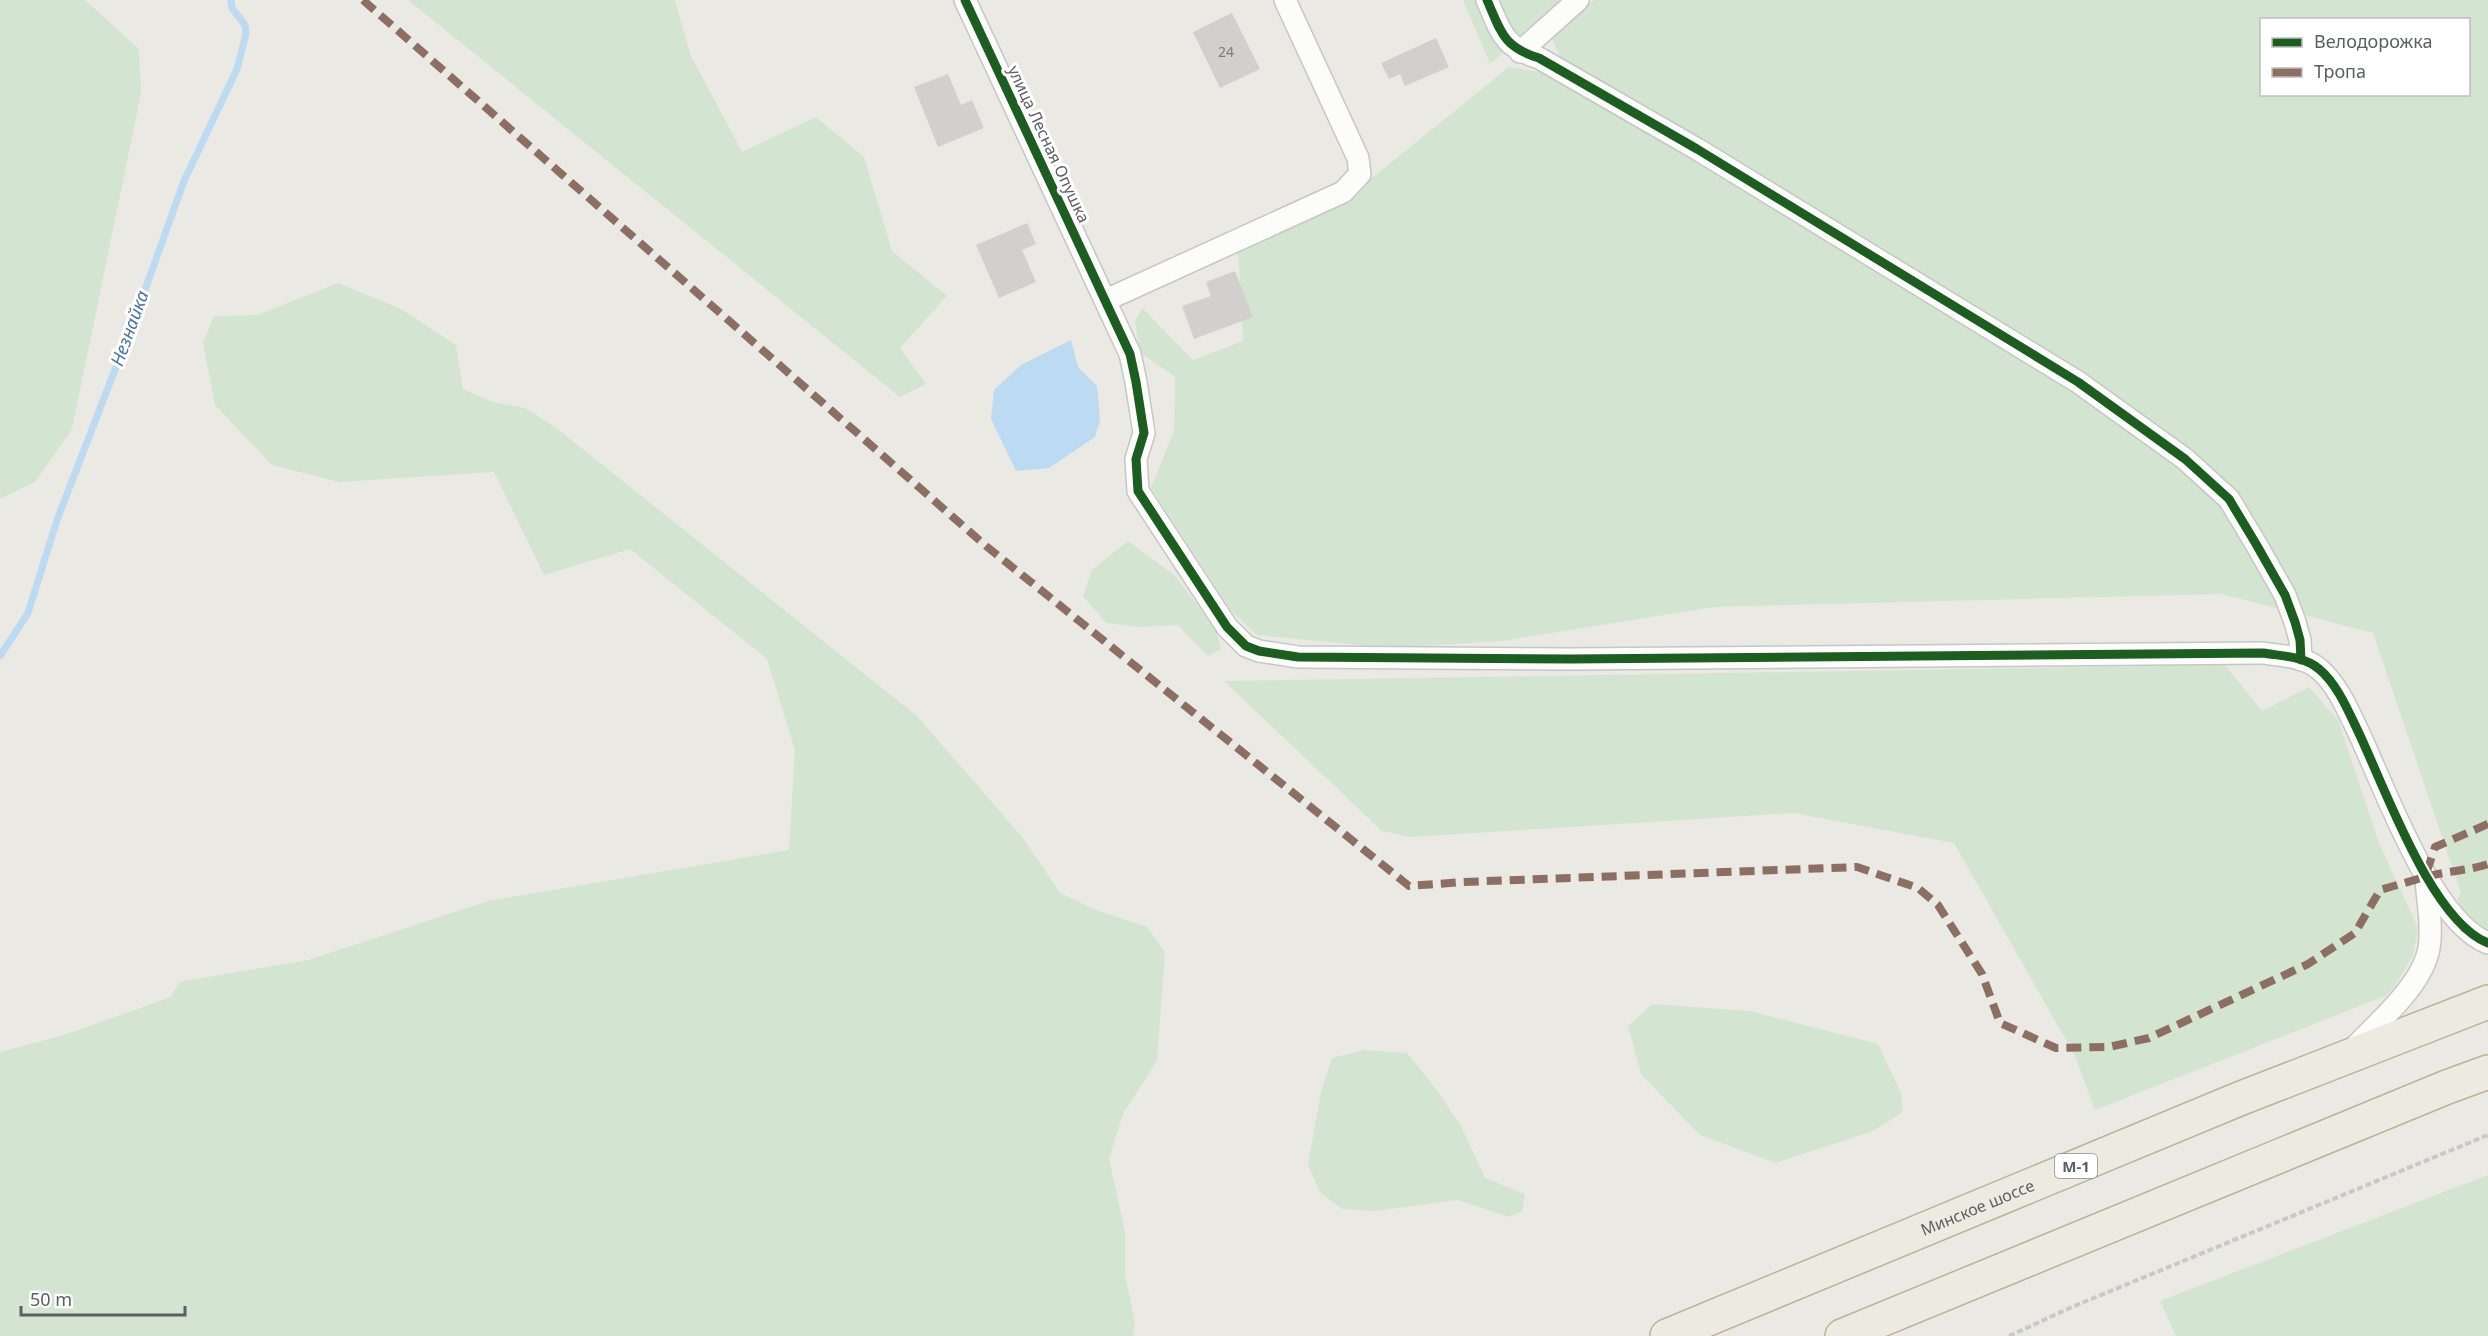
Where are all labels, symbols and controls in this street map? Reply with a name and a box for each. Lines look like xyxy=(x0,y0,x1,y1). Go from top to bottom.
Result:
legend xyxy=(2260,18,2470,96)
text: Велодорожка xyxy=(2314,29,2432,53)
house number: 24 xyxy=(1218,42,1234,61)
text: Тропа xyxy=(2314,59,2366,83)
street label: улица Лесная Опушка xyxy=(1003,62,1095,226)
water label: Незнайка xyxy=(104,287,154,369)
road number: М-1 xyxy=(2055,1154,2097,1178)
street label: Минское шоссе xyxy=(1917,1174,2038,1241)
scale bar xyxy=(21,1279,184,1317)
text: 50 m xyxy=(30,1287,72,1311)

